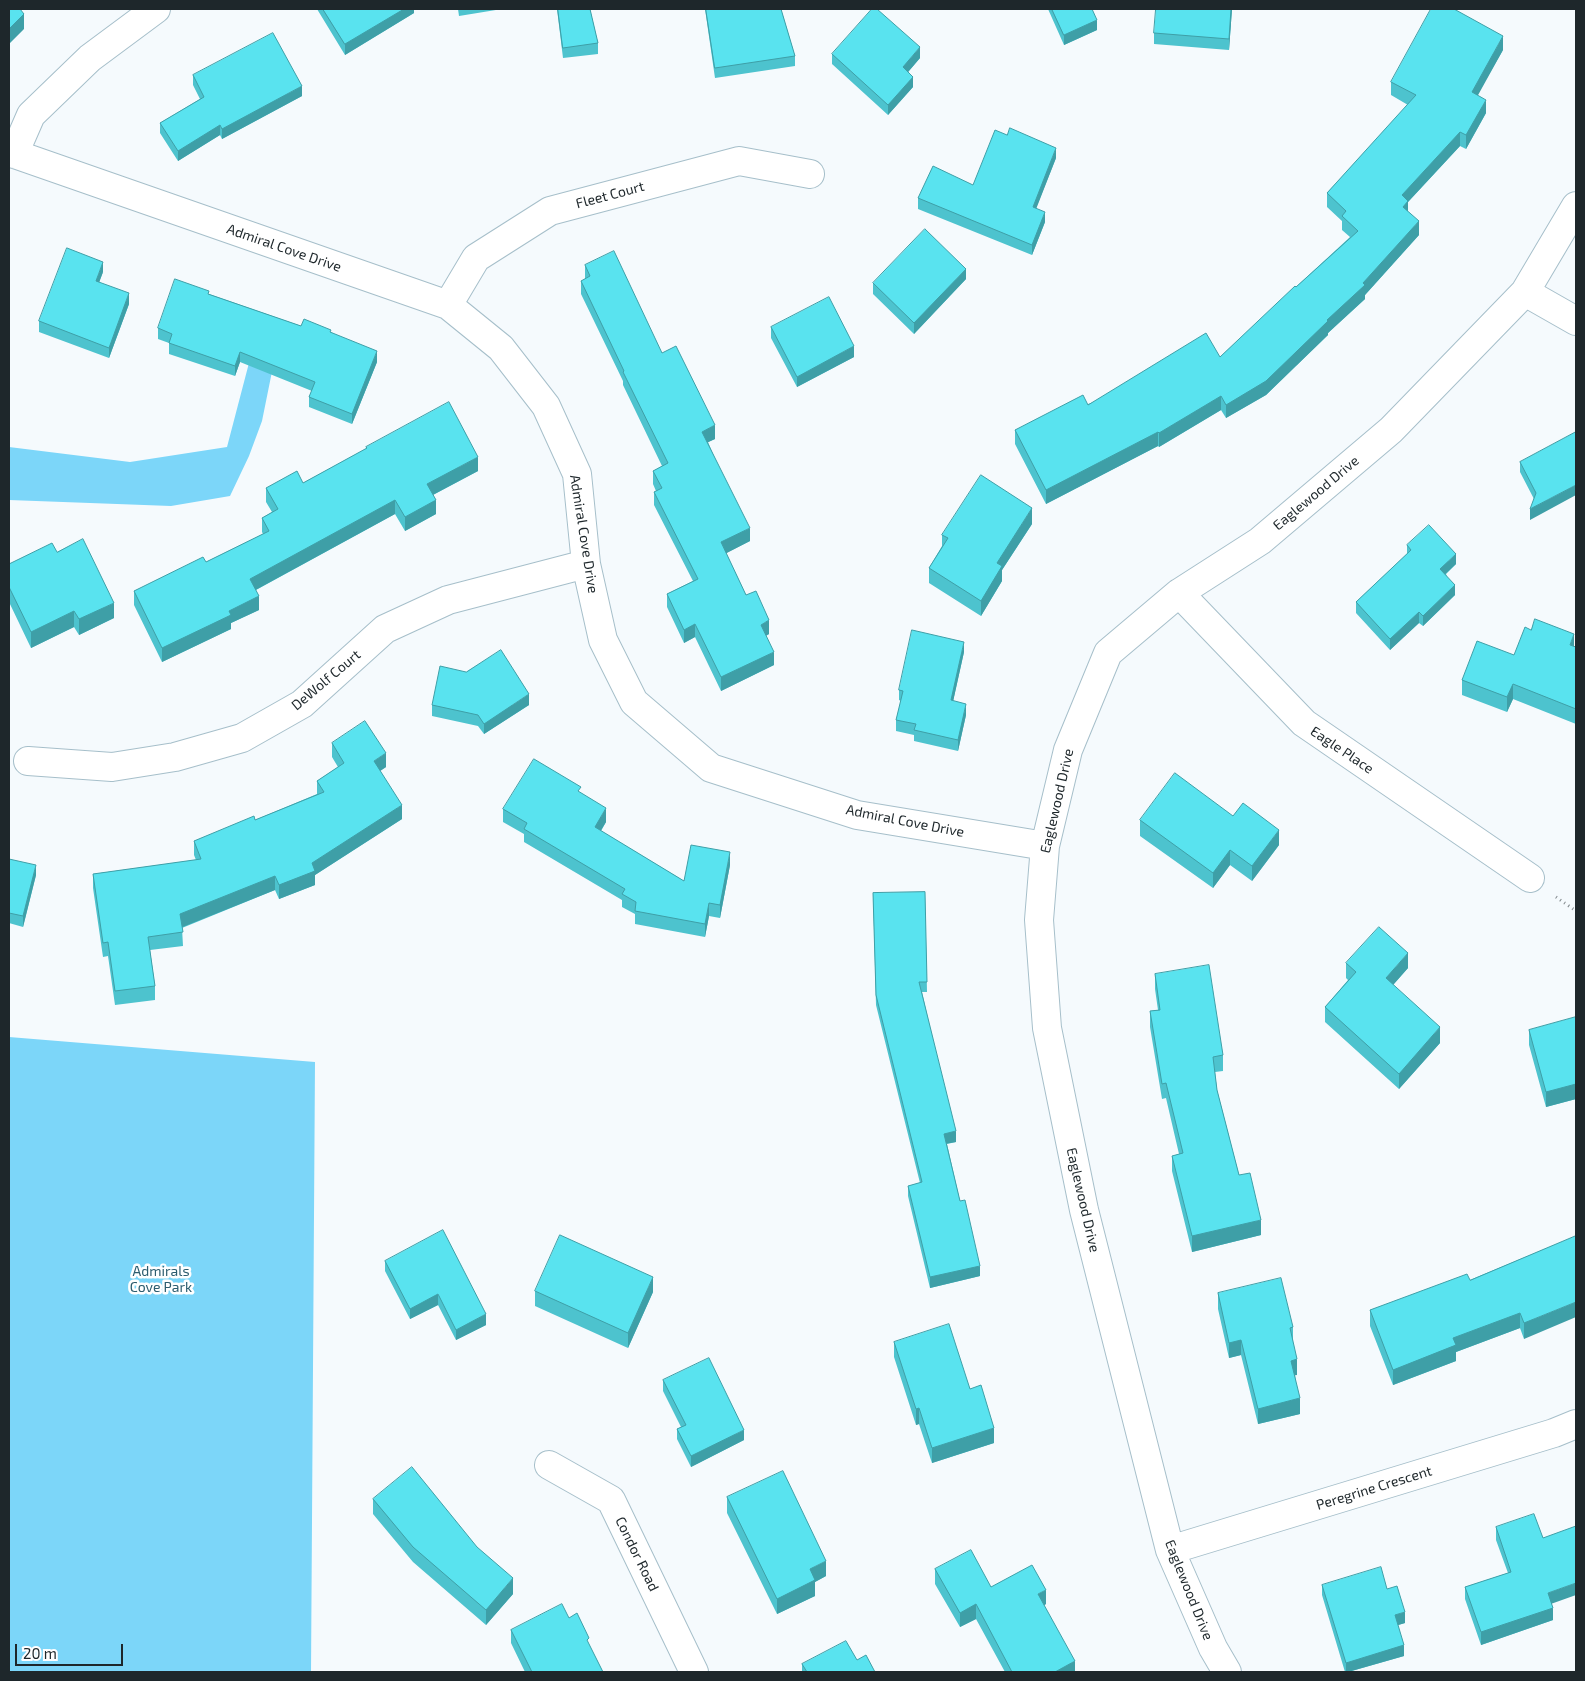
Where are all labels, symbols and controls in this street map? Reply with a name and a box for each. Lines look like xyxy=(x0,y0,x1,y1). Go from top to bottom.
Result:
street label: Fleet Court xyxy=(574,178,646,212)
street label: Admiral Cove Drive xyxy=(224,221,344,275)
street label: Eaglewood Drive xyxy=(1270,452,1362,534)
street label: Admiral Cove Drive xyxy=(566,473,602,595)
street label: DeWolf Court xyxy=(288,646,364,714)
street label: Eagle Place xyxy=(1307,723,1377,777)
street label: Eaglewood Drive xyxy=(1037,747,1077,855)
street label: Admiral Cove Drive xyxy=(844,801,966,841)
street label: Eaglewood Drive xyxy=(1063,1146,1103,1254)
park label: Admirals Cove Park xyxy=(130,1263,192,1295)
street label: Peregrine Crescent xyxy=(1314,1462,1434,1514)
street label: Condor Road xyxy=(612,1514,662,1594)
street label: Eaglewood Drive xyxy=(1161,1537,1217,1643)
scale bar xyxy=(18,1634,125,1666)
text: 20 m xyxy=(23,1644,57,1662)

